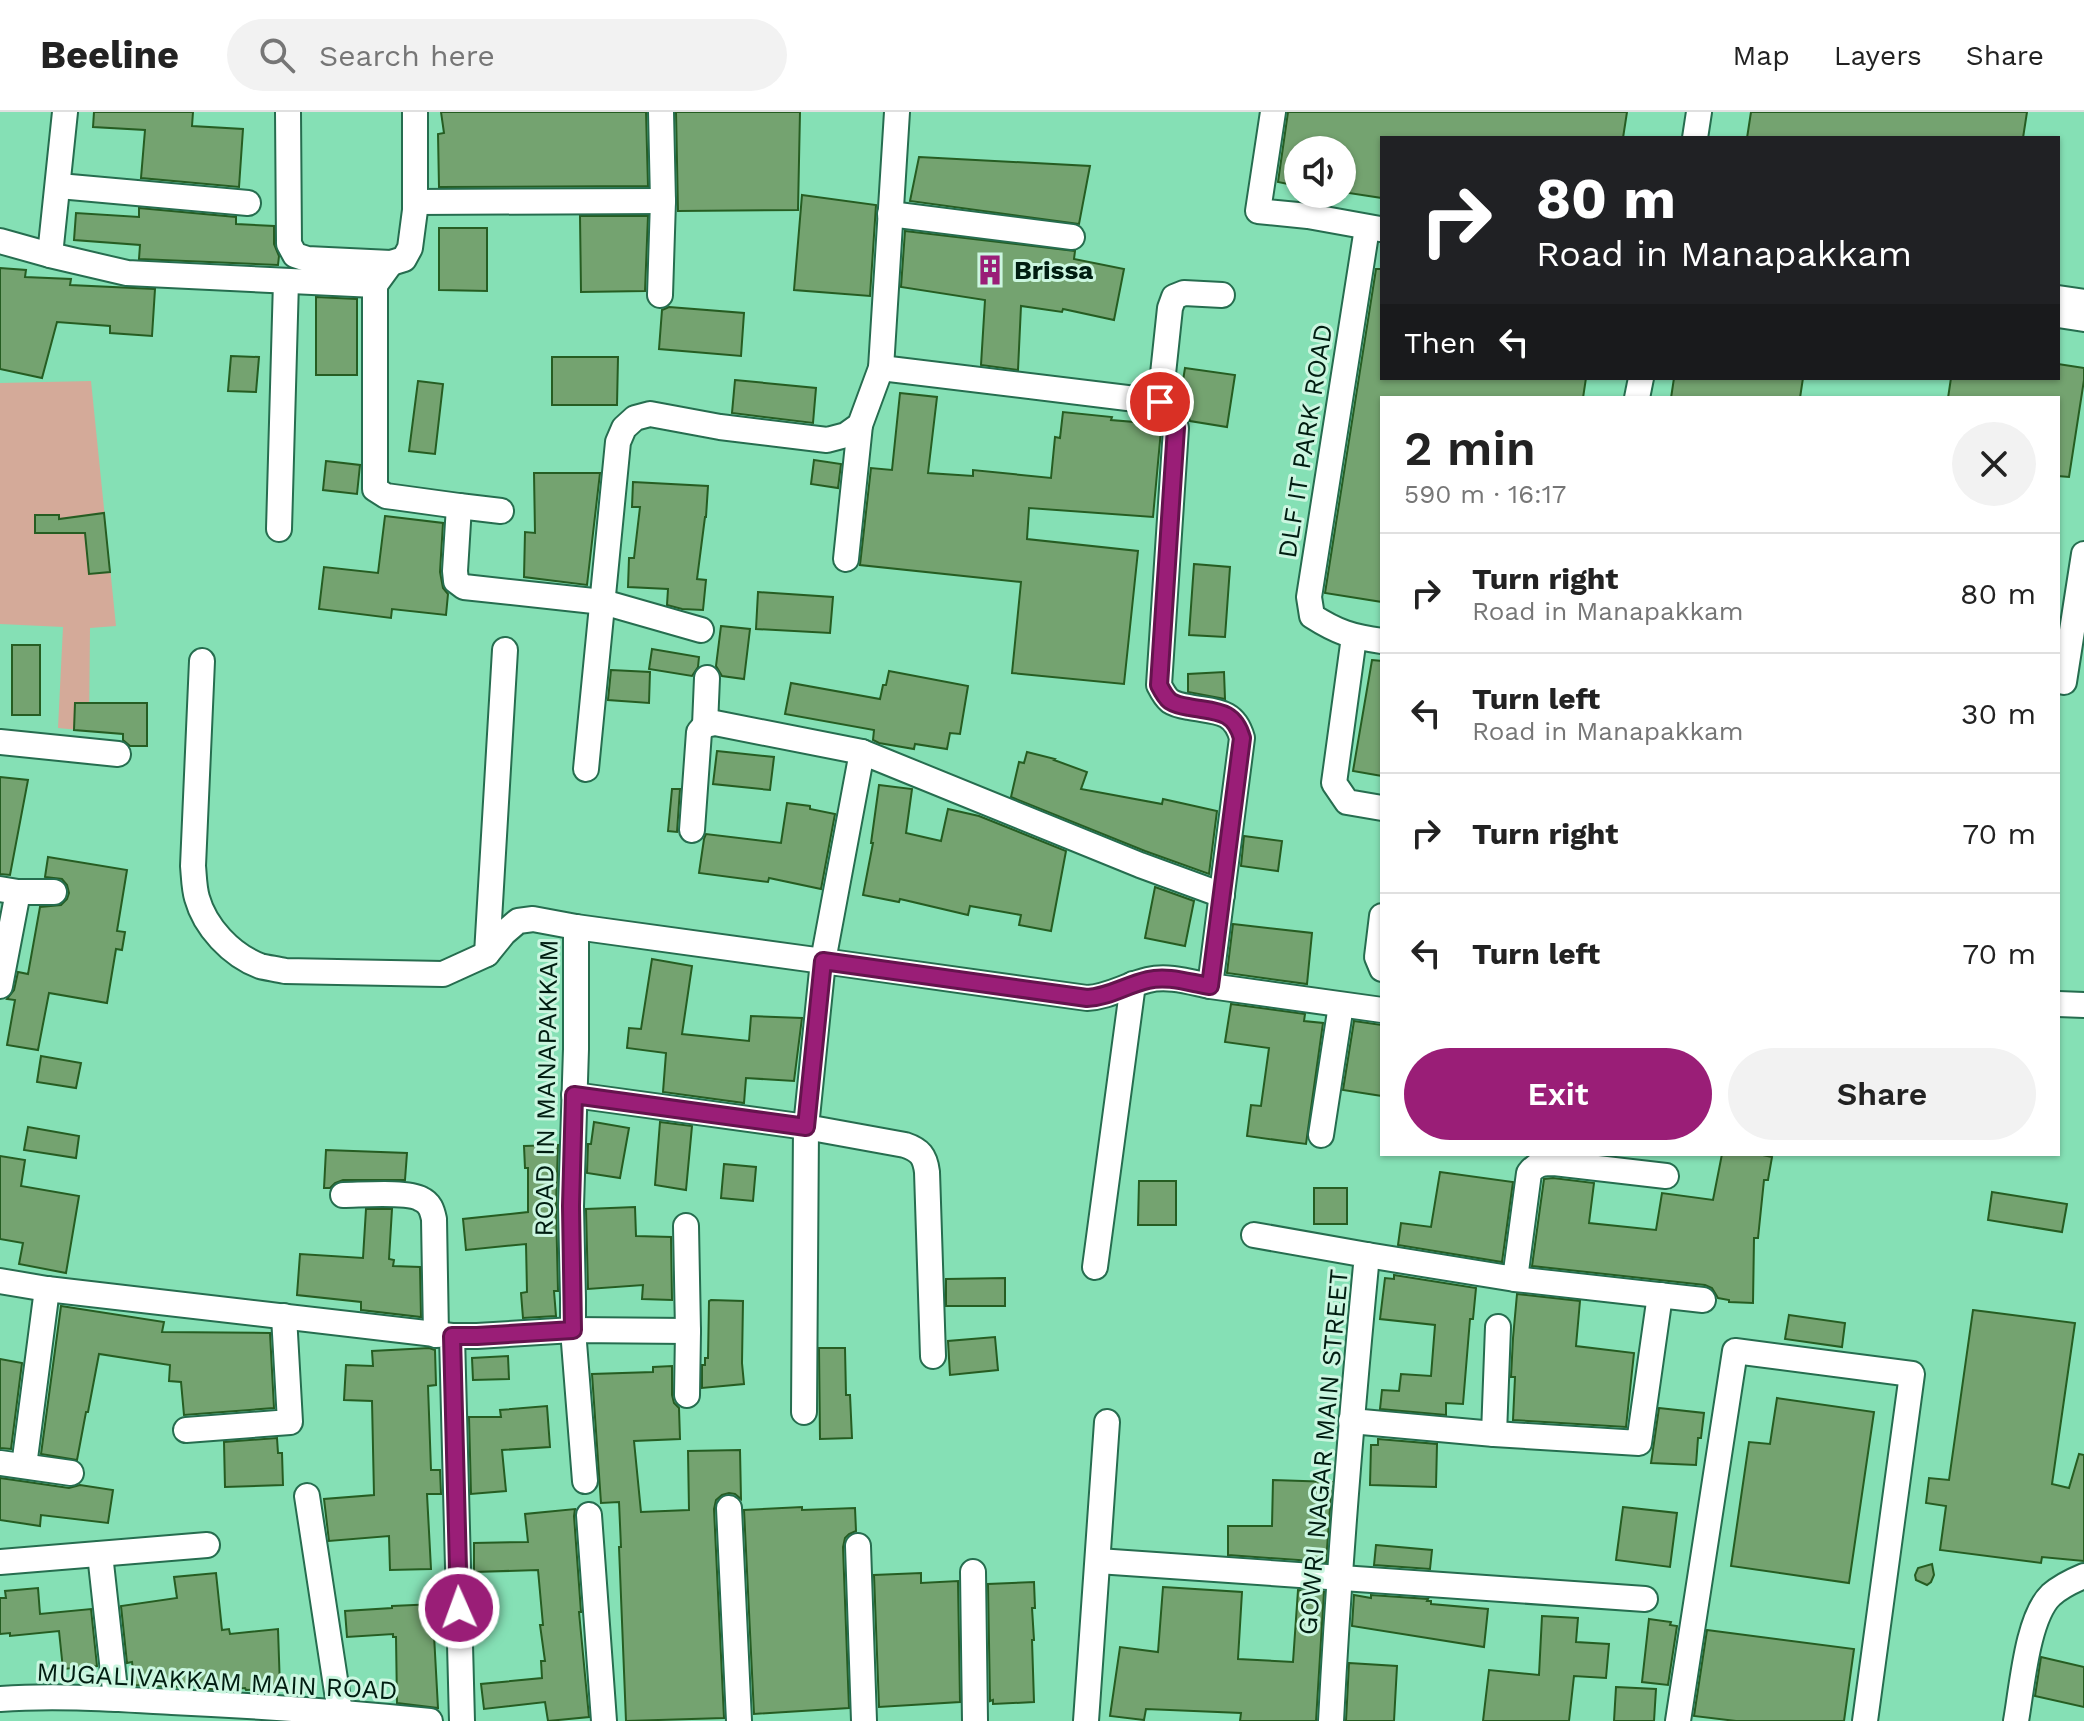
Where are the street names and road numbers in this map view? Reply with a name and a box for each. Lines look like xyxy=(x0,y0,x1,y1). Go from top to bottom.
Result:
street label: DLF IT PARK ROAD xyxy=(1272,322,1338,560)
street label: ROAD IN MANAPAKKAM xyxy=(528,939,564,1237)
street label: GOWRI NAGAR MAIN STREET xyxy=(1292,1268,1354,1636)
street label: MUGALIVAKKAM MAIN ROAD xyxy=(36,1657,398,1705)

